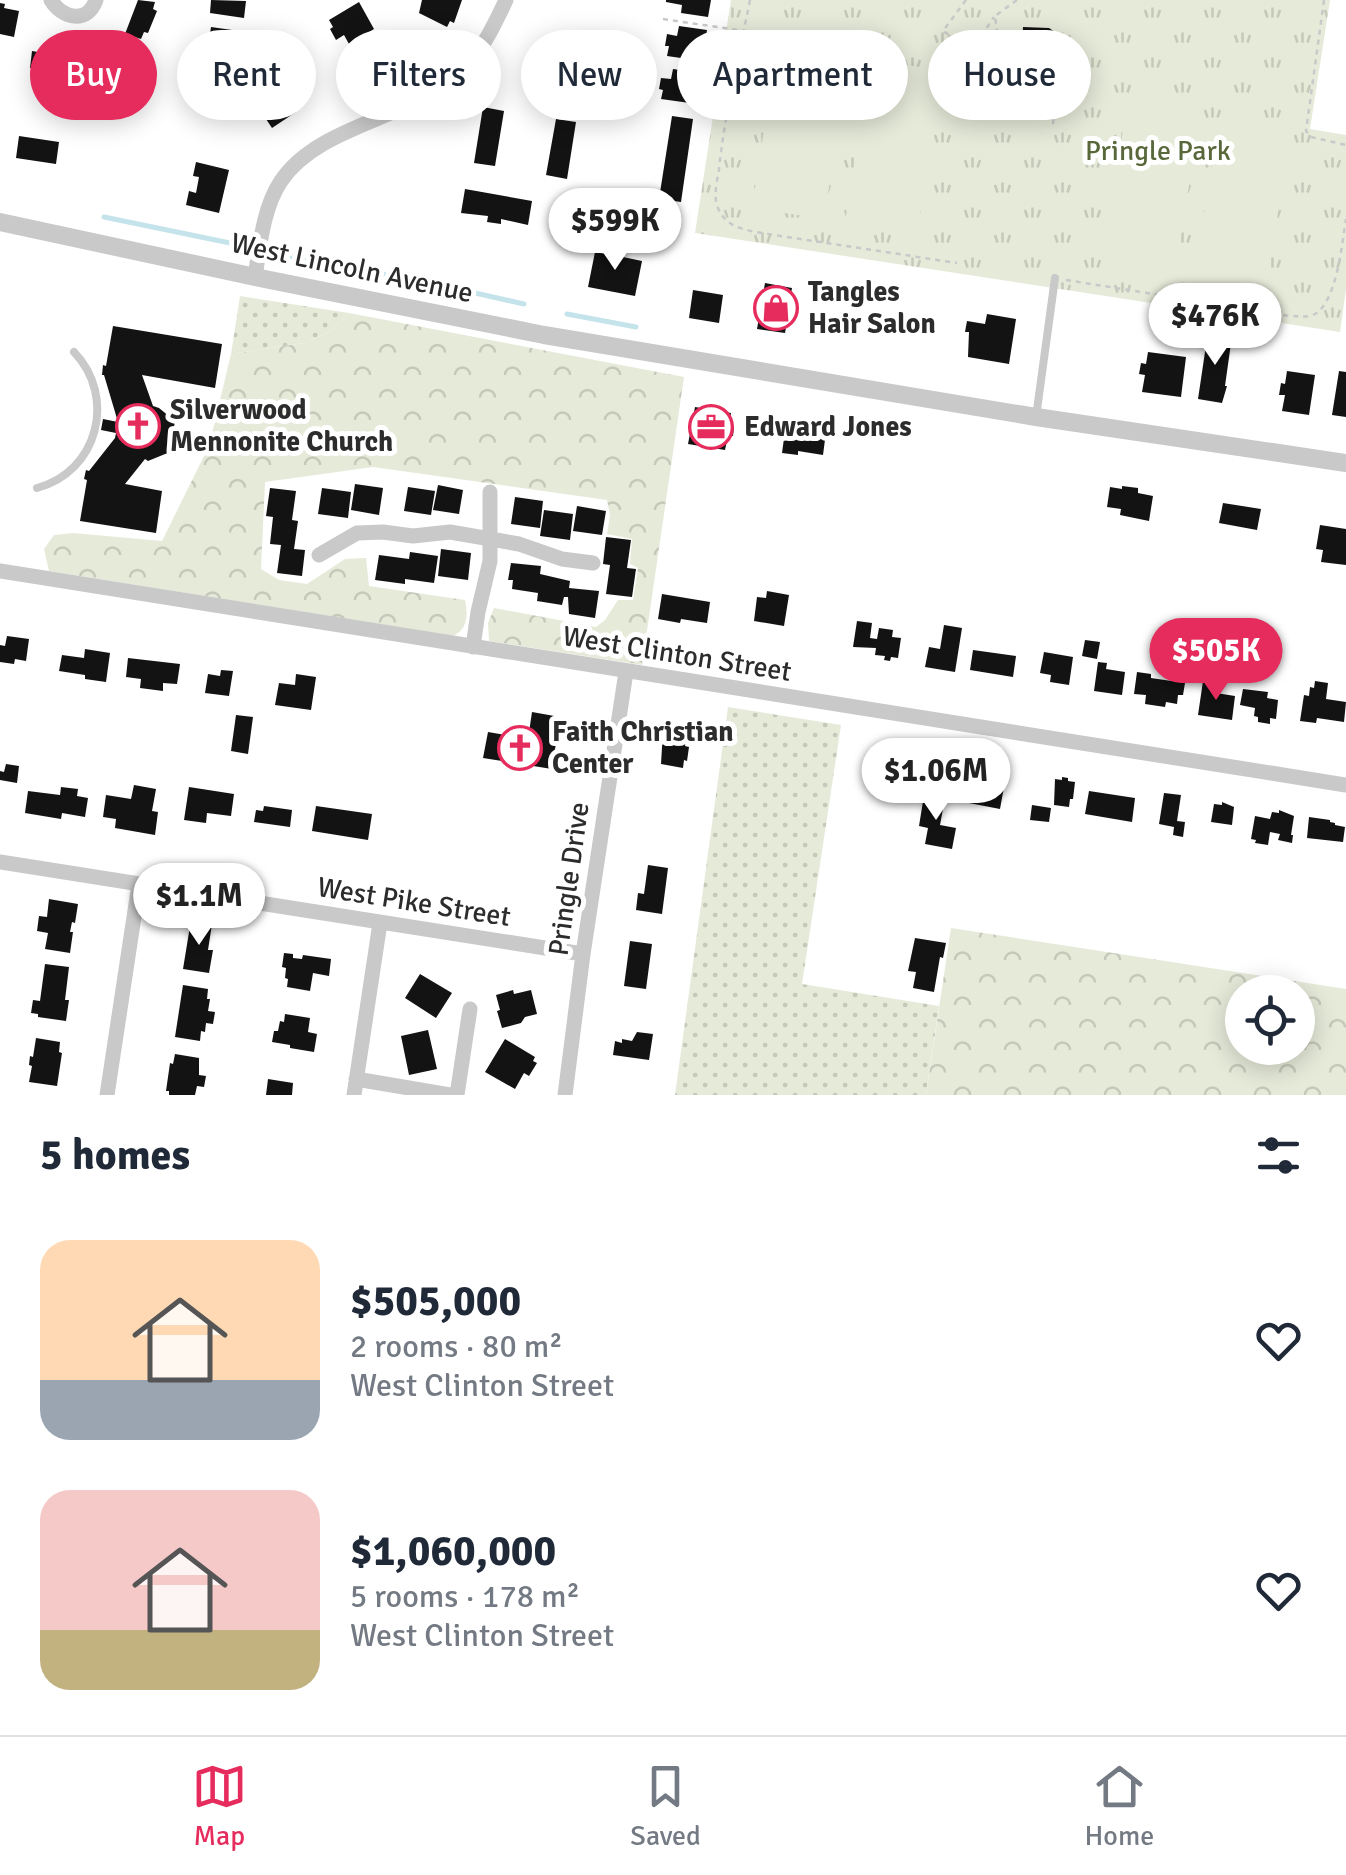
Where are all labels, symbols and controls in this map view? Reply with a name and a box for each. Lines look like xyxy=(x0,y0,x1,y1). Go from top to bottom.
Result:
chip: Buy xyxy=(30,30,157,120)
chip: Rent xyxy=(177,30,316,120)
chip: Filters xyxy=(336,30,501,120)
chip: New xyxy=(521,30,657,120)
chip: Apartment xyxy=(677,30,908,120)
chip: House xyxy=(928,30,1091,120)
park label: Pringle Park xyxy=(1085,134,1231,168)
pin: $599K xyxy=(545,188,685,273)
text: $599K xyxy=(571,201,659,240)
street label: West Lincoln Avenue xyxy=(228,226,476,310)
place label: Tangles Hair Salon xyxy=(808,275,936,341)
pin: $476K xyxy=(1145,283,1285,368)
shop icon: Tangles Hair Salon xyxy=(753,285,799,331)
text: $476K xyxy=(1171,296,1259,335)
place label: Silverwood Mennonite Church xyxy=(170,393,393,459)
church icon: Silverwood Mennonite Church xyxy=(115,403,161,449)
office icon: Edward Jones xyxy=(688,404,734,450)
place label: Edward Jones xyxy=(744,410,912,444)
pin: $505K xyxy=(1146,618,1286,703)
street label: West Clinton Street xyxy=(560,619,794,689)
text: $505K xyxy=(1172,631,1260,670)
place label: Faith Christian Center xyxy=(552,715,734,781)
church icon: Faith Christian Center xyxy=(497,725,543,771)
pin: $1.06M xyxy=(855,738,1017,823)
text: $1.06M xyxy=(884,751,988,790)
street label: Pringle Drive xyxy=(541,800,597,958)
pin: $1.1M xyxy=(129,863,269,948)
street label: West Pike Street xyxy=(315,870,513,934)
text: $1.1M xyxy=(155,876,243,915)
map controls xyxy=(1225,975,1315,1065)
button: locate xyxy=(1225,975,1315,1065)
icon: filters xyxy=(1251,1128,1306,1183)
text: 5 homes xyxy=(40,1130,190,1181)
text: $505,000 xyxy=(350,1276,521,1327)
icon: home xyxy=(120,1280,240,1400)
icon: heart xyxy=(1251,1313,1306,1368)
text: 2 rooms · 80 m² xyxy=(350,1327,563,1366)
text: West Clinton Street xyxy=(350,1366,614,1405)
text: $1,060,000 xyxy=(350,1526,556,1577)
icon: home xyxy=(120,1530,240,1650)
icon: heart xyxy=(1251,1563,1306,1618)
text: 5 rooms · 178 m² xyxy=(350,1577,580,1616)
text: West Clinton Street xyxy=(350,1616,614,1655)
tab: Map xyxy=(192,1759,247,1853)
tab: Saved xyxy=(630,1759,701,1853)
tab: Home xyxy=(1084,1759,1154,1853)

